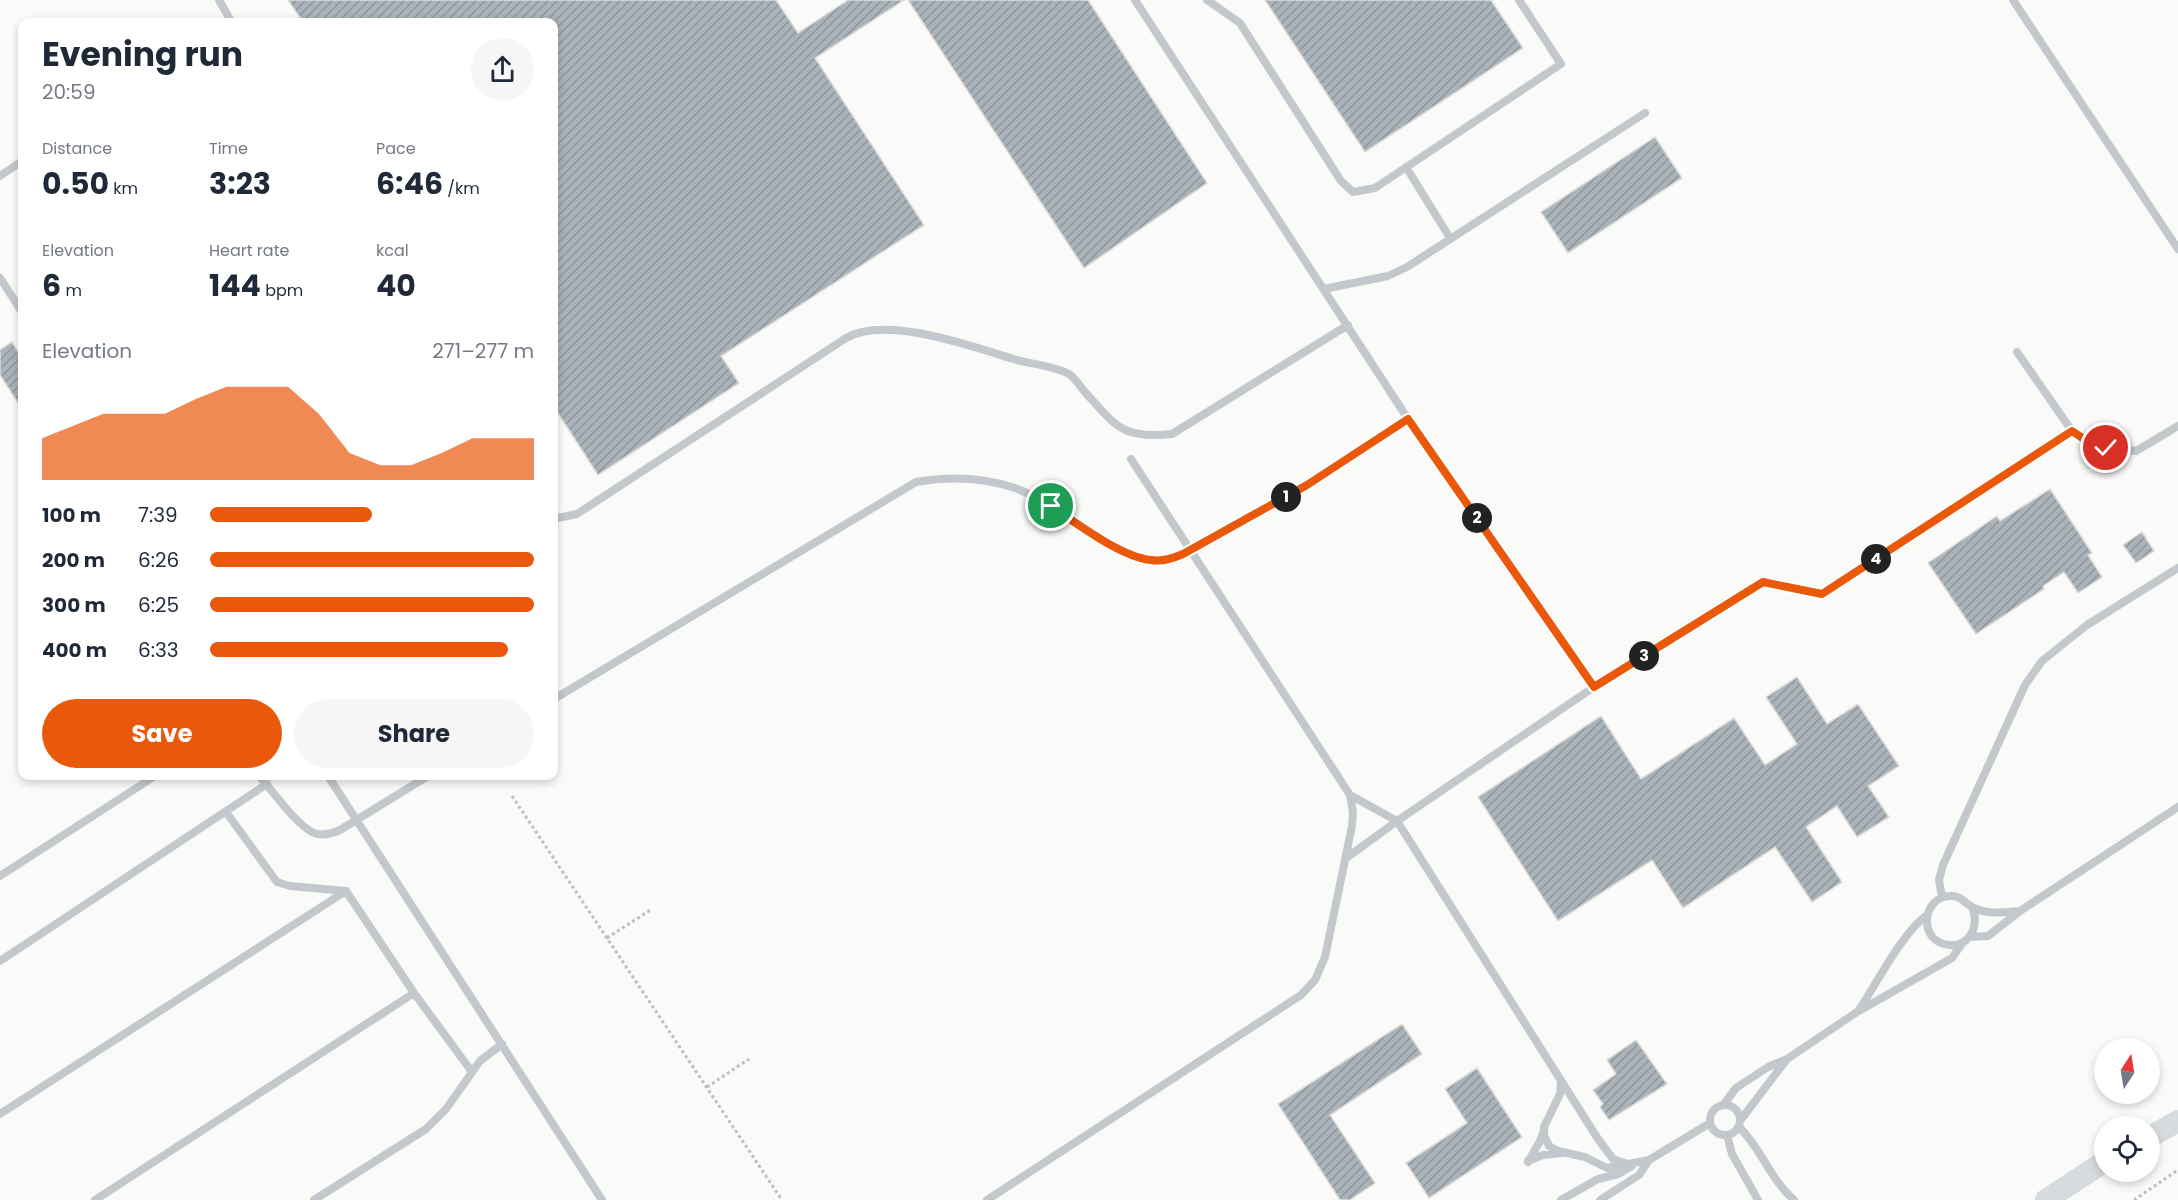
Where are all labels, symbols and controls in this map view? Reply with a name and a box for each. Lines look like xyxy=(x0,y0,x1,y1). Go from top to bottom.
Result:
text: Evening run xyxy=(42,31,243,78)
button: share xyxy=(471,38,534,101)
text: 20:59 xyxy=(42,78,95,106)
text: Distance xyxy=(42,137,112,160)
text: Time xyxy=(209,137,248,160)
text: Pace xyxy=(376,137,416,160)
text: 0.50 xyxy=(42,162,109,205)
text: 3:23 xyxy=(209,162,271,205)
text: 6:46 xyxy=(376,162,443,205)
text: km xyxy=(109,177,138,200)
text: /km xyxy=(443,177,480,200)
text: Elevation xyxy=(42,239,114,262)
text: Heart rate xyxy=(209,239,289,262)
text: kcal xyxy=(376,239,409,262)
text: 6 xyxy=(42,264,61,307)
text: 144 xyxy=(209,264,261,307)
text: 40 xyxy=(376,264,416,307)
text: m xyxy=(61,279,82,302)
text: bpm xyxy=(261,279,303,302)
text: Elevation xyxy=(42,337,132,365)
text: 271–277 m xyxy=(432,337,534,365)
pin xyxy=(2080,422,2131,473)
icon: check xyxy=(2089,431,2122,464)
pin xyxy=(1025,480,1076,531)
pin: 1 xyxy=(1271,482,1301,512)
text: 1 xyxy=(1283,485,1289,508)
icon: arrive xyxy=(1034,489,1067,522)
text: 100 m xyxy=(42,501,101,529)
text: 7:39 xyxy=(138,501,178,529)
pin: 2 xyxy=(1462,503,1492,533)
text: 2 xyxy=(1472,506,1482,529)
pin: 4 xyxy=(1861,544,1891,574)
text: 200 m xyxy=(42,546,105,574)
text: 6:26 xyxy=(138,546,179,574)
text: 4 xyxy=(1871,547,1881,570)
text: 300 m xyxy=(42,591,106,619)
text: 6:25 xyxy=(138,591,179,619)
text: 400 m xyxy=(42,636,107,664)
text: 6:33 xyxy=(138,636,179,664)
pin: 3 xyxy=(1629,641,1659,671)
text: 3 xyxy=(1639,644,1649,667)
button: Save xyxy=(42,699,282,768)
button: Share xyxy=(294,699,534,768)
north arrow xyxy=(2094,1038,2160,1104)
map controls xyxy=(2094,1038,2160,1182)
button: locate xyxy=(2094,1116,2160,1182)

